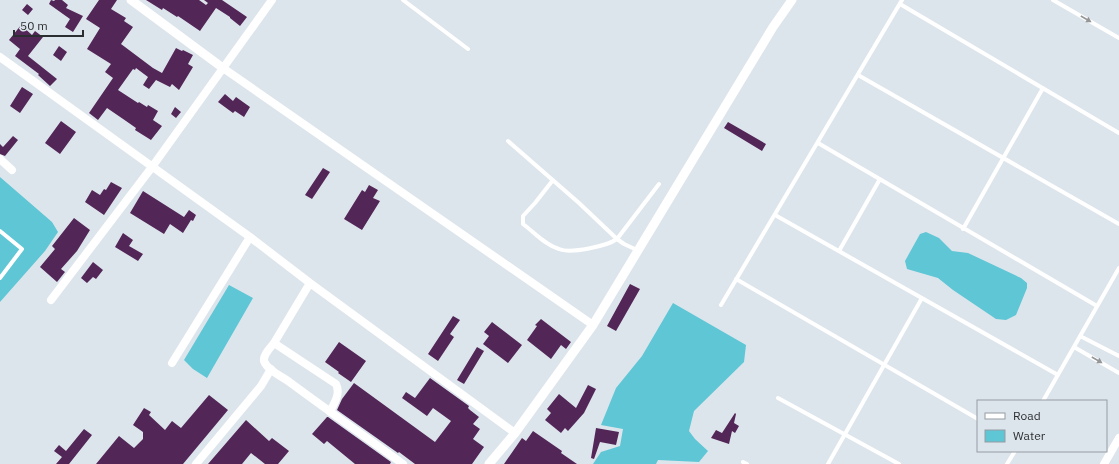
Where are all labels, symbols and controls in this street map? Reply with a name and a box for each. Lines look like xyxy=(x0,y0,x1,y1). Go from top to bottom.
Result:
scale bar xyxy=(14,12,83,38)
one-way arrow xyxy=(1080,15,1092,22)
text: 50 m xyxy=(20,18,48,33)
one-way arrow xyxy=(1091,356,1102,363)
legend xyxy=(977,400,1107,452)
text: Road xyxy=(1013,408,1041,423)
text: Water xyxy=(1013,428,1046,443)

